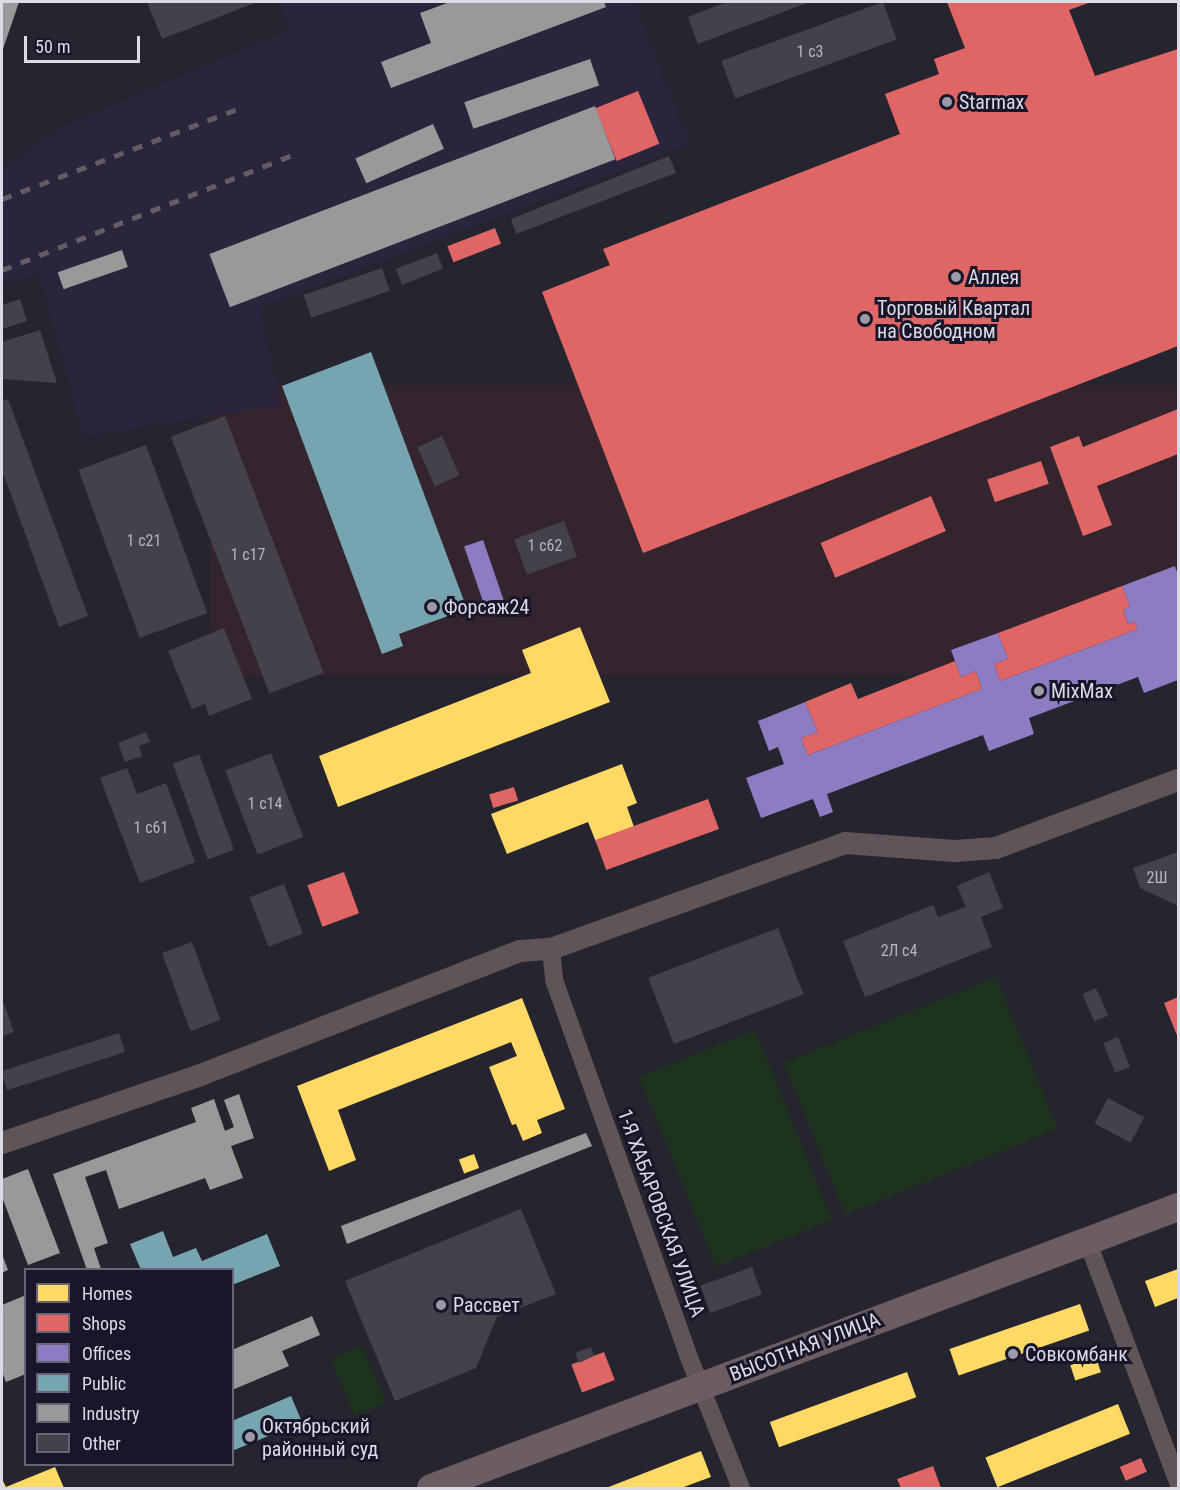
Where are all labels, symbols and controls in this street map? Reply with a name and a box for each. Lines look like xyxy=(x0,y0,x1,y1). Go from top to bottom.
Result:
scale bar xyxy=(27,24,142,62)
text: 50 m xyxy=(35,36,70,57)
house number: 1 с3 xyxy=(797,42,823,62)
place label: Starmax xyxy=(959,90,1024,114)
marker: Starmax xyxy=(940,95,954,109)
place label: Аллея xyxy=(968,265,1019,289)
marker: Аллея xyxy=(949,270,963,284)
place label: Торговый Квартал на Свободном xyxy=(877,296,1030,343)
marker: Торговый Квартал на Свободном xyxy=(858,312,872,326)
house number: 1 с21 xyxy=(127,531,161,551)
house number: 1 с62 xyxy=(528,536,562,556)
house number: 1 с17 xyxy=(231,545,265,565)
place label: Форсаж24 xyxy=(444,595,529,619)
marker: Форсаж24 xyxy=(425,600,439,614)
place label: MixMax xyxy=(1051,679,1113,703)
marker: MixMax xyxy=(1032,684,1046,698)
house number: 1 с14 xyxy=(248,794,282,814)
house number: 1 с61 xyxy=(134,818,168,838)
house number: 2Ш xyxy=(1147,868,1167,888)
house number: 2Л с4 xyxy=(881,941,917,961)
street label: 1-Я ХАБАРОВСКАЯ УЛИЦА xyxy=(612,1106,710,1320)
legend xyxy=(24,1268,234,1466)
text: Homes xyxy=(82,1283,132,1304)
place label: Рассвет xyxy=(453,1293,520,1317)
marker: Рассвет xyxy=(434,1298,448,1312)
street label: ВЫСОТНАЯ УЛИЦА xyxy=(726,1307,884,1387)
text: Shops xyxy=(82,1313,126,1334)
place label: Совкомбанк xyxy=(1025,1342,1128,1366)
text: Offices xyxy=(82,1343,131,1364)
marker: Совкомбанк xyxy=(1006,1347,1020,1361)
text: Public xyxy=(82,1373,126,1394)
text: Industry xyxy=(82,1403,140,1424)
place label: Октябрьский районный суд xyxy=(262,1414,378,1461)
marker: Октябрьский районный суд xyxy=(243,1430,257,1444)
text: Other xyxy=(82,1433,121,1454)

